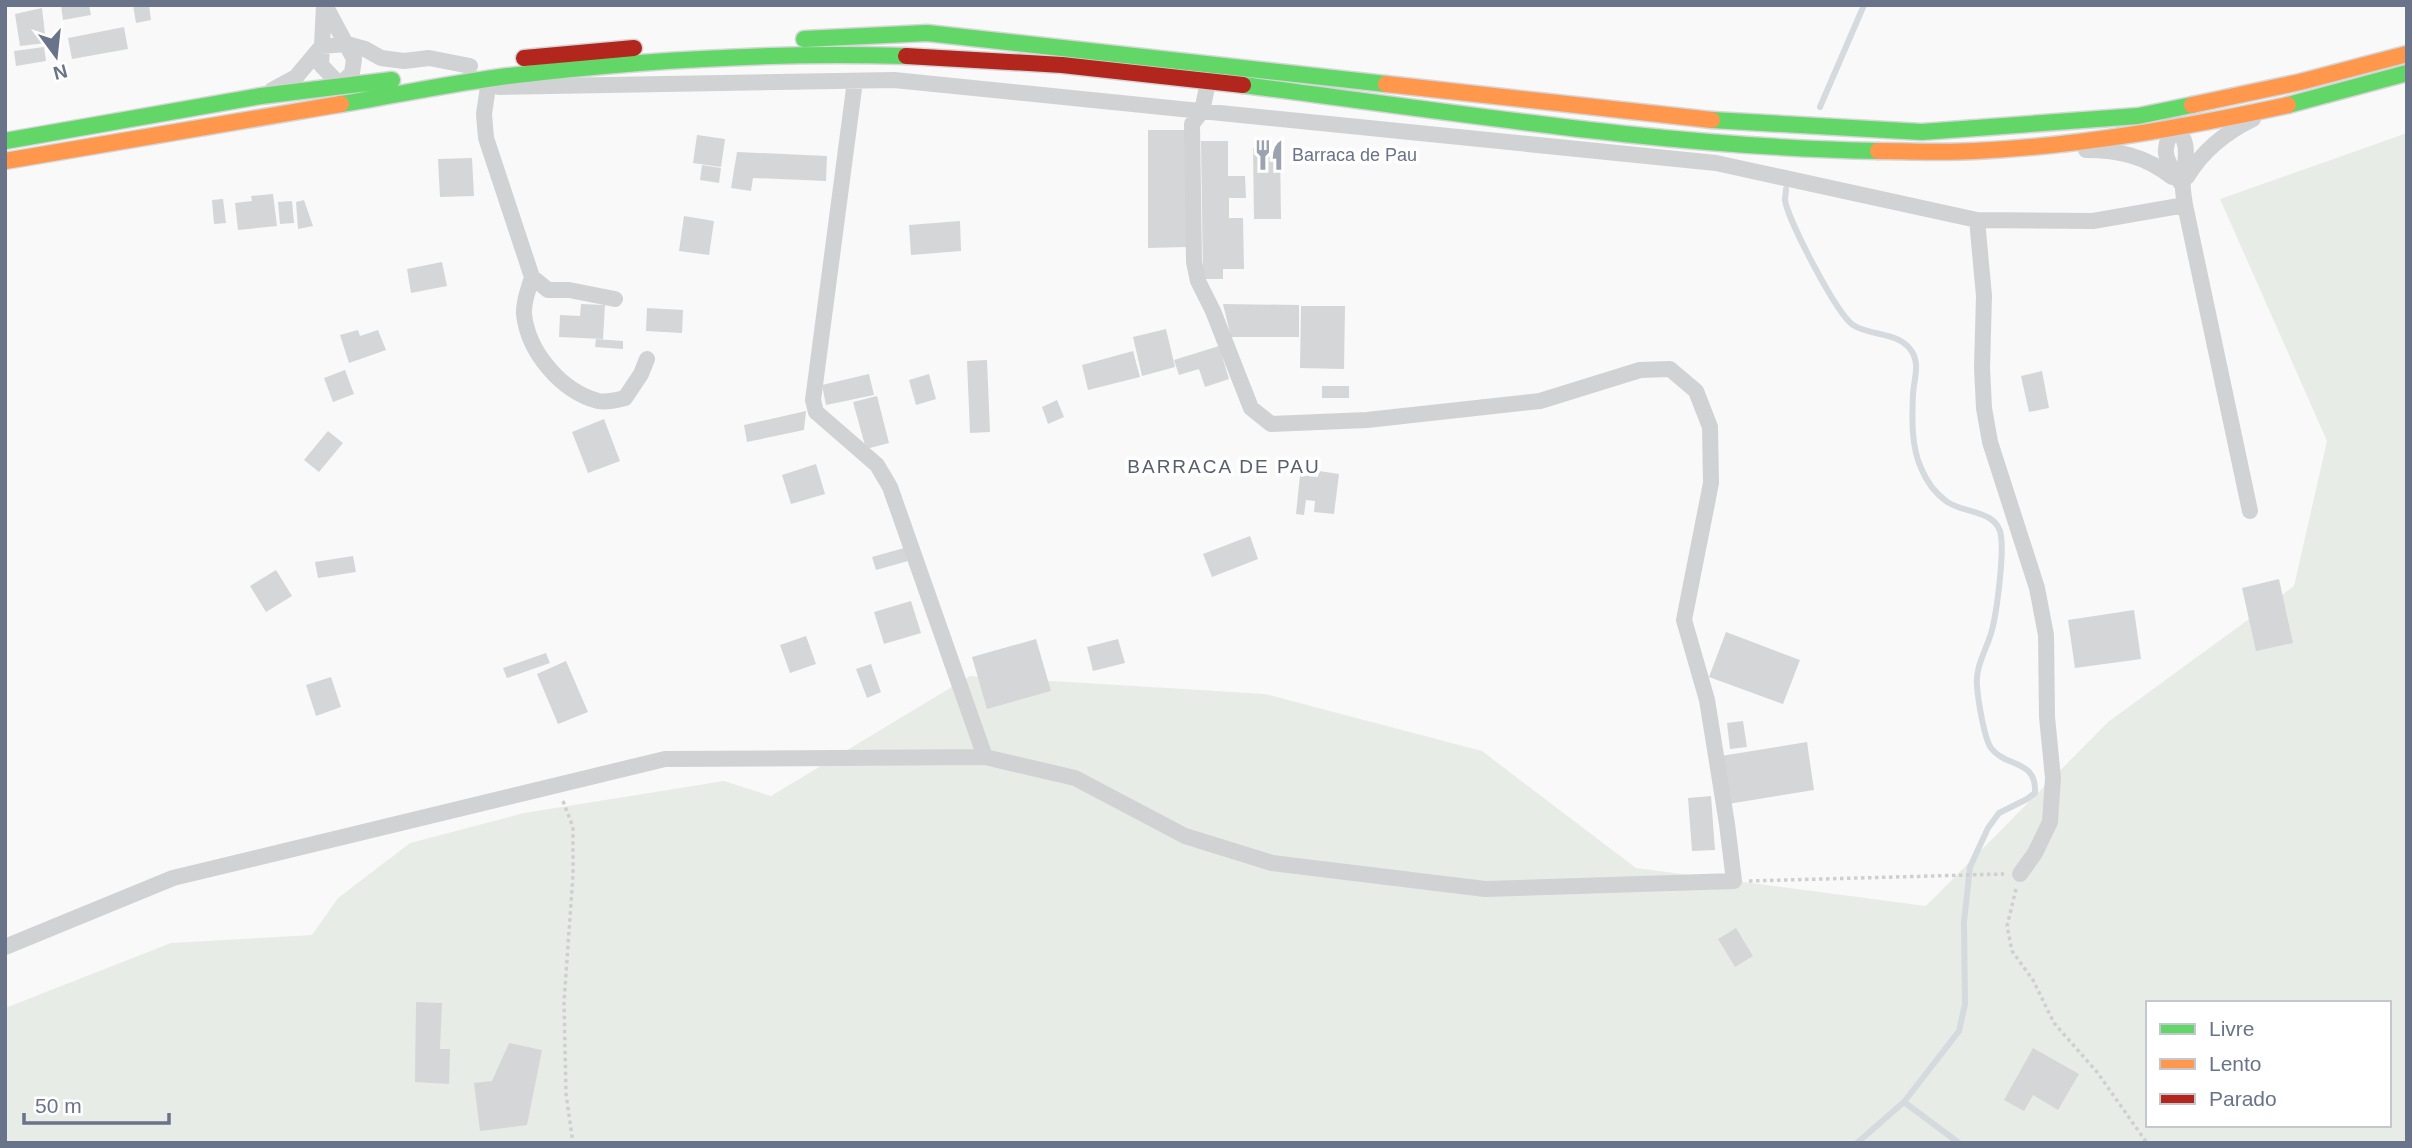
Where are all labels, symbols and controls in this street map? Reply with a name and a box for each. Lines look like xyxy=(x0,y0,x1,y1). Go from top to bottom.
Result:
north arrow xyxy=(21,21,91,91)
text: N xyxy=(51,60,70,84)
restaurant icon: Barraca de Pau xyxy=(1252,138,1286,172)
place label: Barraca de Pau xyxy=(1292,145,1417,165)
district label: BARRACA DE PAU xyxy=(1127,456,1321,477)
legend xyxy=(2146,1001,2391,1127)
text: Livre xyxy=(2209,1017,2255,1040)
text: Lento xyxy=(2209,1052,2262,1075)
scale bar xyxy=(24,1082,170,1126)
text: Parado xyxy=(2209,1087,2277,1110)
text: 50 m xyxy=(35,1094,82,1117)

